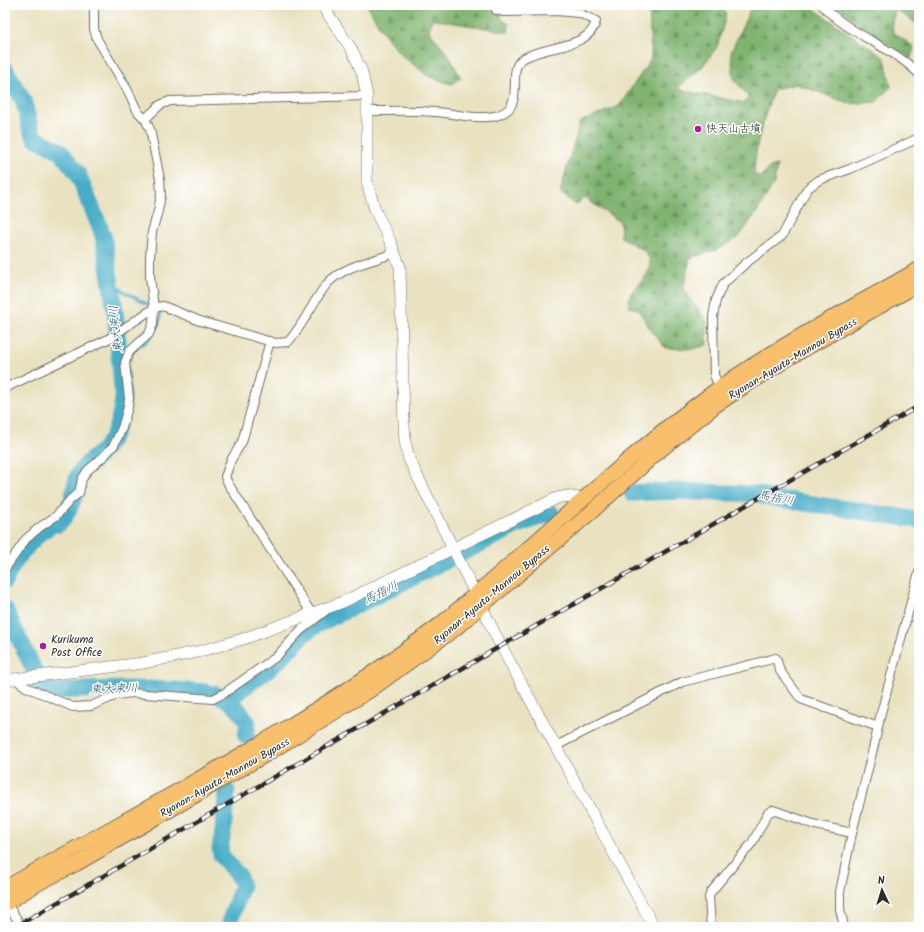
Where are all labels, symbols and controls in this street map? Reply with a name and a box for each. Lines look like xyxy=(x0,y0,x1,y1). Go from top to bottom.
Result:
place label: 快天山古墳 xyxy=(706,120,761,138)
marker: 快天山古墳 xyxy=(693,124,703,134)
water label: 東大束川 xyxy=(104,304,128,354)
street label: Ryonan-Ayauta-Mannou Bypass xyxy=(725,313,861,405)
water label: 馬指川 xyxy=(757,486,795,510)
street label: Ryonan-Ayauta-Mannou Bypass xyxy=(430,541,555,649)
water label: 馬指川 xyxy=(361,577,401,609)
place label: Kurikuma Post Office xyxy=(51,631,102,662)
marker: Kurikuma Post Office xyxy=(38,641,48,651)
water label: 東大束川 xyxy=(90,679,138,699)
street label: Ryonan-Ayauta-Mannou Bypass xyxy=(157,733,294,823)
north arrow xyxy=(862,870,902,910)
text: N xyxy=(877,872,886,890)

